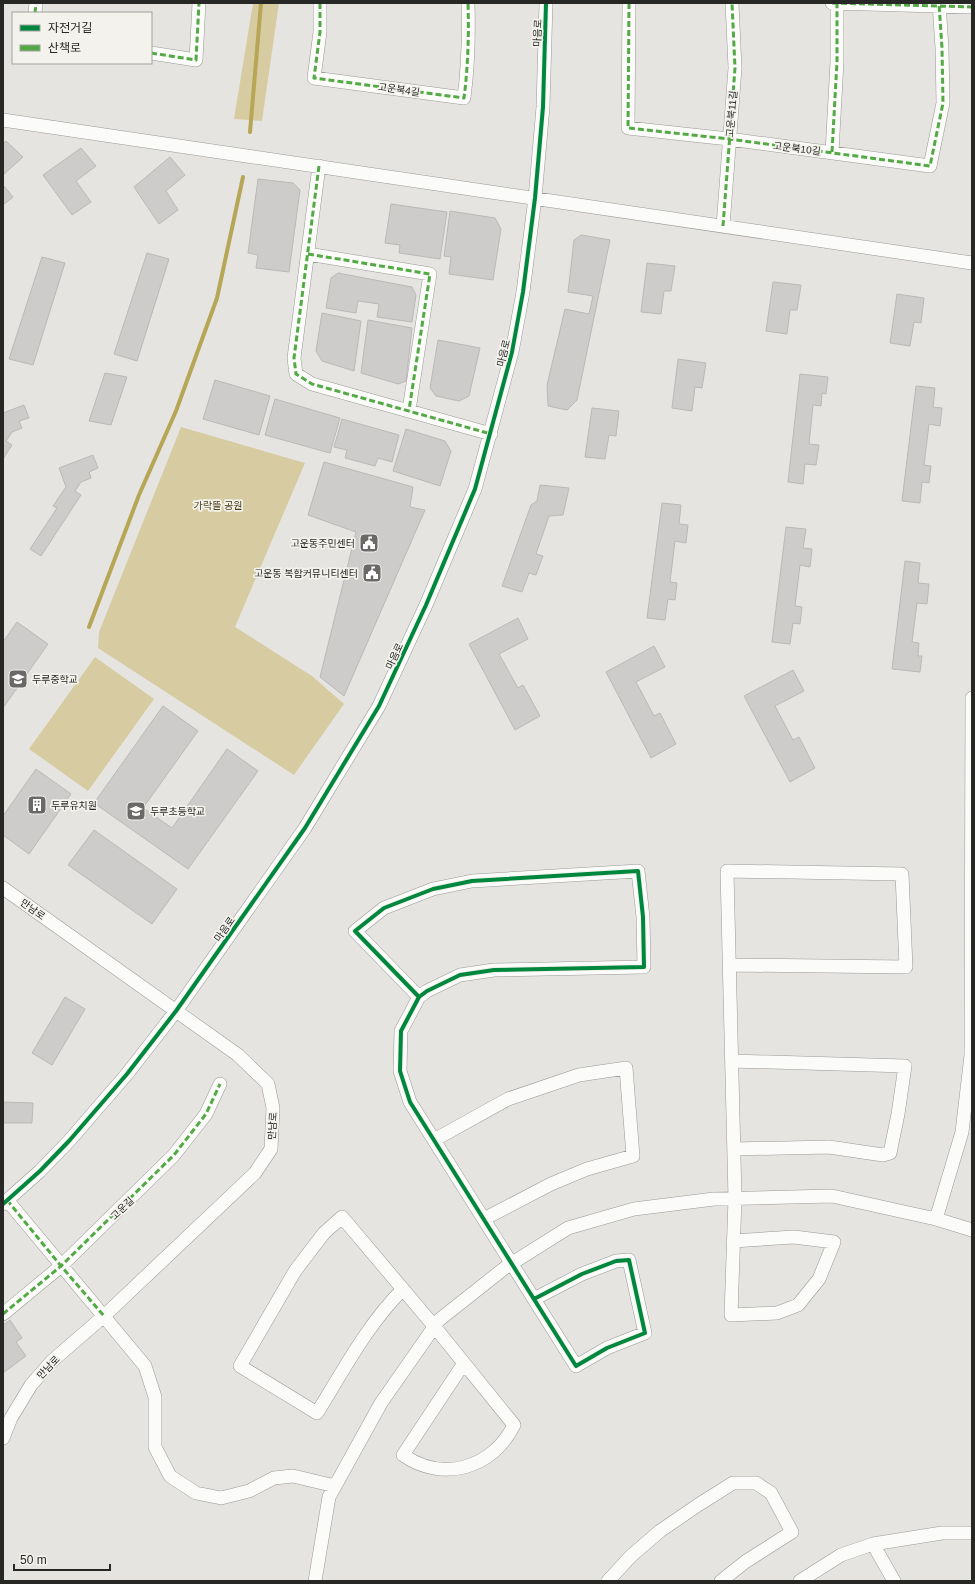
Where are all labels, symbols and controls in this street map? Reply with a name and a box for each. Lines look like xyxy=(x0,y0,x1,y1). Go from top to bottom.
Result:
legend xyxy=(12,12,152,64)
street label: 마음로 xyxy=(532,19,543,47)
text: 자전거길 xyxy=(48,21,92,35)
text: 산책로 xyxy=(48,41,81,55)
street label: 고운북4길 xyxy=(377,81,421,98)
street label: 고운북11길 xyxy=(724,90,739,138)
street label: 고운북10길 xyxy=(772,140,821,157)
street label: 마음로 xyxy=(495,338,512,368)
park label: 가락뜰 공원 xyxy=(194,500,242,511)
public building icon: 고운동주민센터 xyxy=(358,532,380,554)
place label: 고운동주민센터 xyxy=(291,538,355,549)
public building icon: 고운동 복합커뮤니티센터 xyxy=(361,562,383,584)
place label: 고운동 복합커뮤니티센터 xyxy=(254,568,358,579)
street label: 마음로 xyxy=(384,641,405,671)
school or university icon: 두루중학교 xyxy=(7,668,29,690)
place label: 두루중학교 xyxy=(32,674,78,685)
building icon: 두루유치원 xyxy=(26,794,48,816)
place label: 두루유치원 xyxy=(51,800,97,811)
school or university icon: 두루초등학교 xyxy=(125,800,147,822)
place label: 두루초등학교 xyxy=(150,806,205,817)
street label: 만남로 xyxy=(18,897,47,922)
street label: 마음로 xyxy=(212,915,237,944)
street label: 만남로 xyxy=(266,1112,279,1140)
street label: 고운길 xyxy=(109,1195,136,1222)
street label: 만남로 xyxy=(35,1354,62,1381)
scale bar xyxy=(14,1546,110,1572)
text: 50 m xyxy=(20,1553,47,1567)

